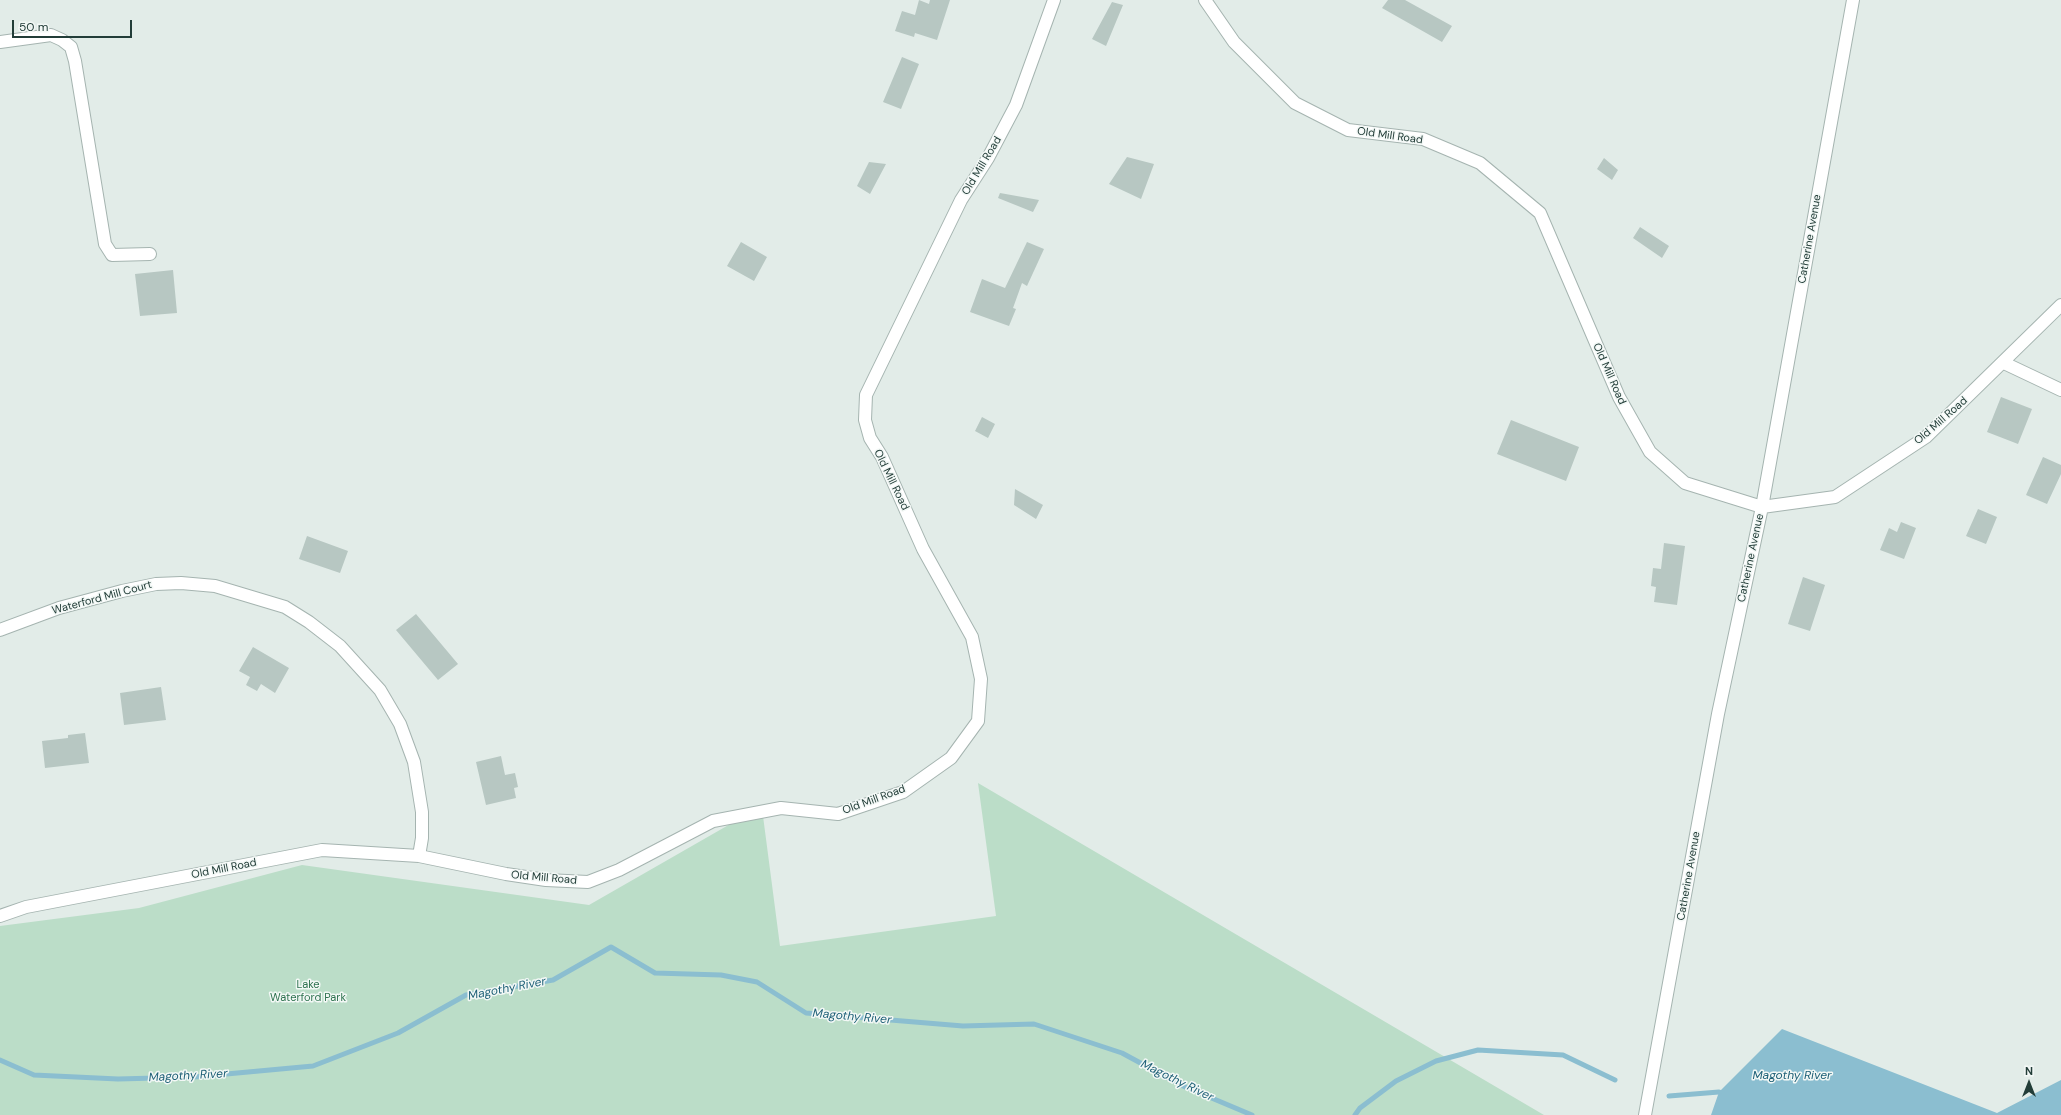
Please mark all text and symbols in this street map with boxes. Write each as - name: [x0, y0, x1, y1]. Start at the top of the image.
- scale bar: [14, 12, 134, 38]
- text: 50 m: [19, 19, 48, 35]
- street label: Old Mill Road: [1356, 125, 1424, 147]
- street label: Old Mill Road: [959, 134, 1005, 198]
- street label: Catherine Avenue: [1796, 193, 1824, 285]
- street label: Old Mill Road: [1590, 341, 1628, 407]
- street label: Old Mill Road: [1912, 394, 1970, 448]
- street label: Old Mill Road: [871, 447, 911, 513]
- street label: Catherine Avenue: [1735, 513, 1767, 603]
- street label: Waterford Mill Court: [51, 578, 153, 618]
- street label: Old Mill Road: [841, 782, 907, 818]
- street label: Catherine Avenue: [1675, 830, 1703, 922]
- street label: Old Mill Road: [190, 856, 258, 882]
- street label: Old Mill Road: [510, 869, 578, 887]
- water label: Magothy River: [467, 974, 547, 1004]
- park label: Lake Waterford Park: [270, 978, 346, 1004]
- water label: Magothy River: [812, 1006, 892, 1028]
- water label: Magothy River: [1138, 1057, 1216, 1105]
- north arrow: [2009, 1063, 2049, 1103]
- text: N: [2025, 1064, 2033, 1078]
- water label: Magothy River: [148, 1067, 228, 1085]
- water label: Magothy River: [1752, 1069, 1832, 1083]

